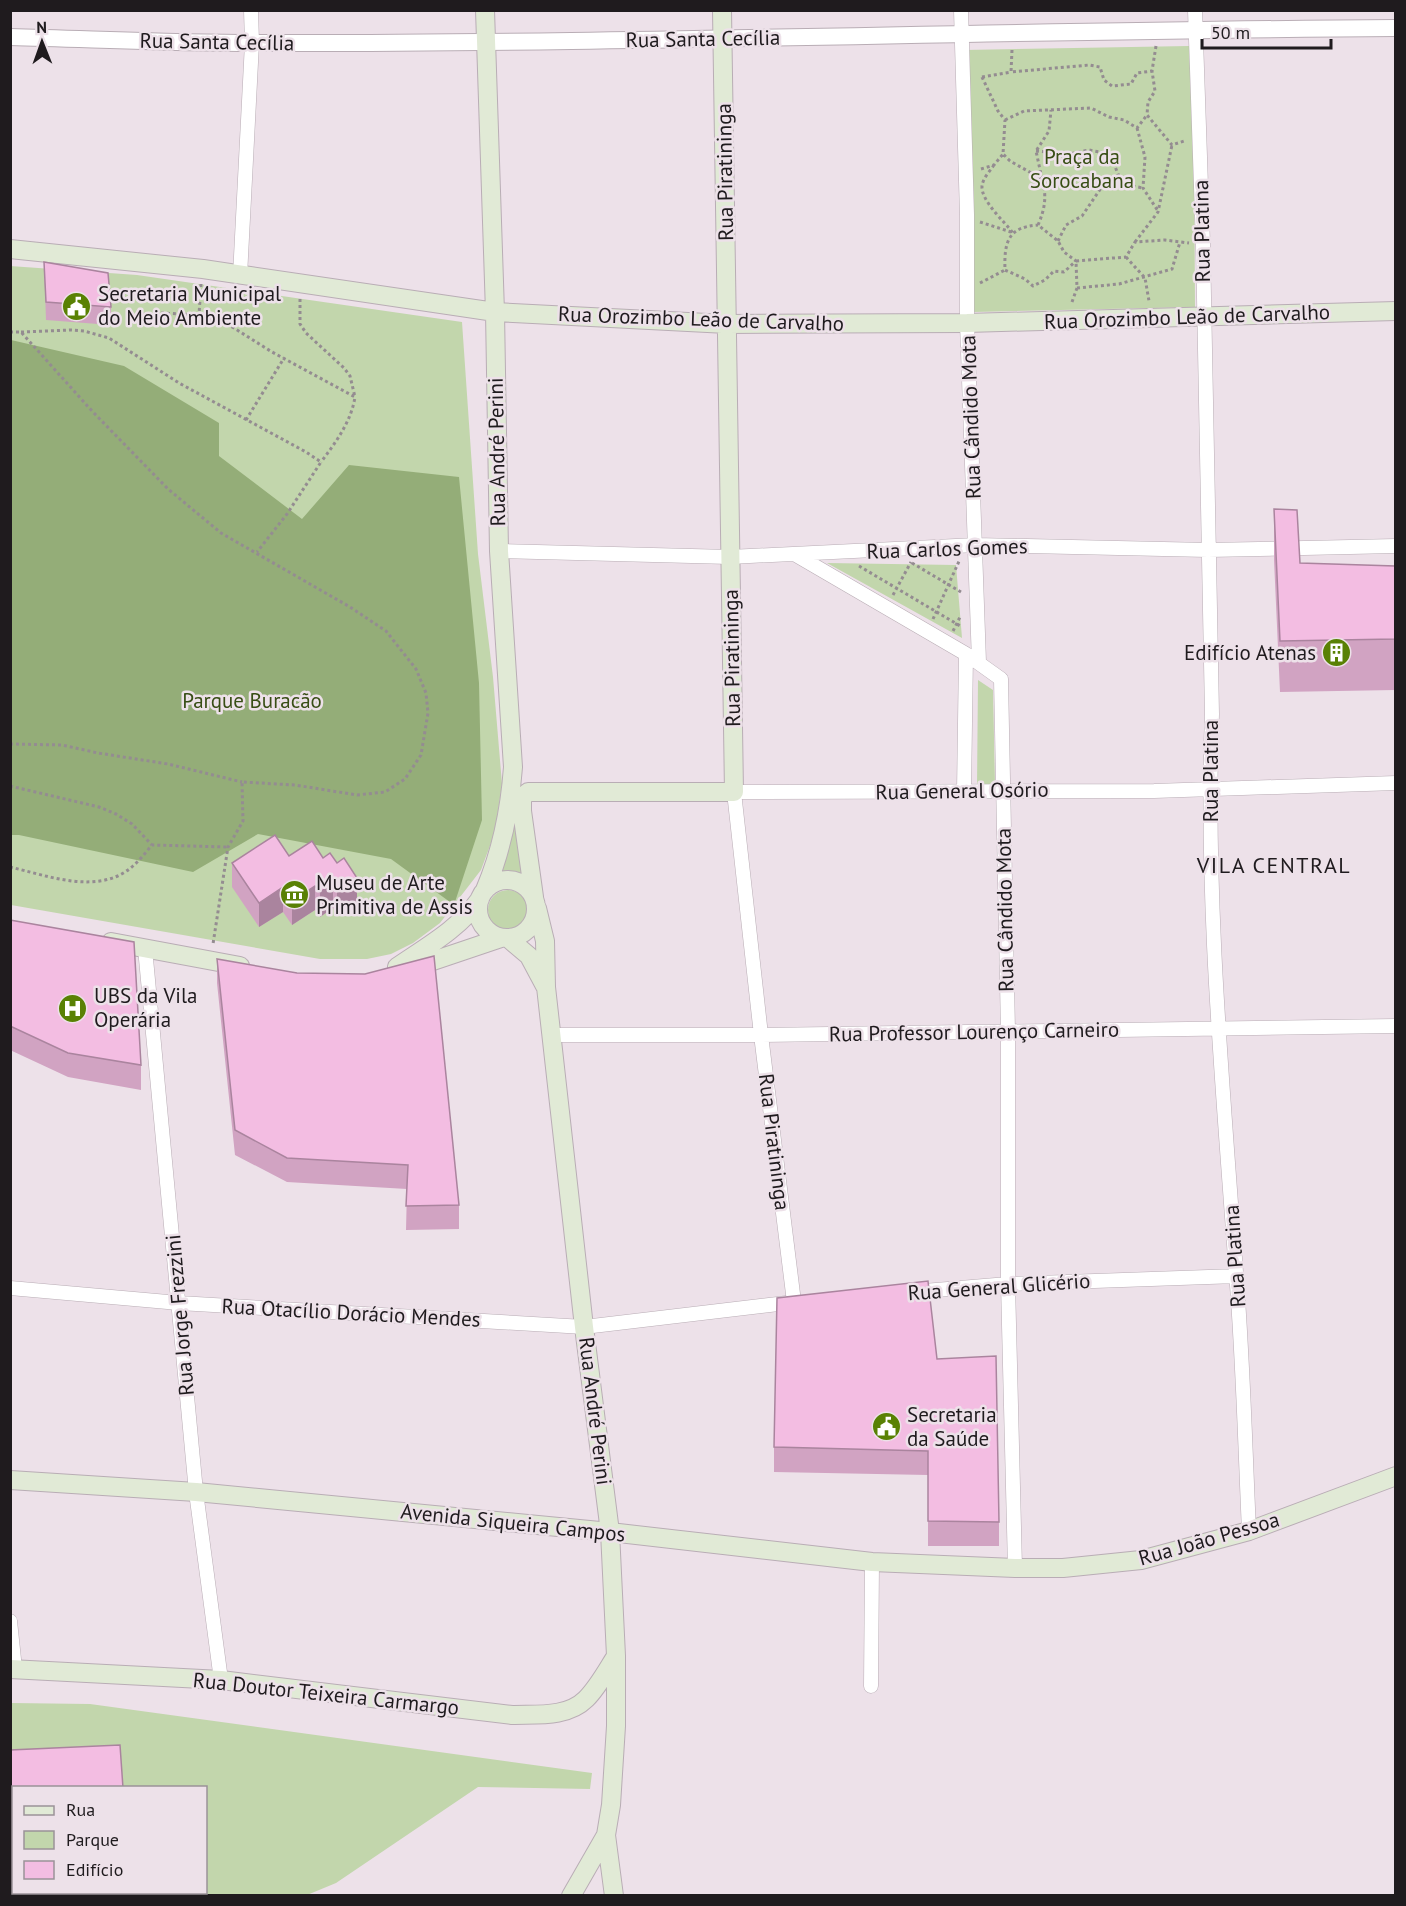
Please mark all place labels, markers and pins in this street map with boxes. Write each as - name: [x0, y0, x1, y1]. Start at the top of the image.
- place label: Secretaria Municipal do Meio Ambiente: [98, 280, 281, 331]
- public building icon: Secretaria Municipal do Meio Ambiente: [61, 290, 93, 322]
- building icon: Edifício Atenas: [1321, 637, 1353, 669]
- place label: Edifício Atenas: [1184, 639, 1316, 666]
- place label: Museu de Arte Primitiva de Assis: [316, 869, 473, 920]
- museum icon: Museu de Arte Primitiva de Assis: [279, 879, 311, 911]
- place label: UBS da Vila Operária: [94, 982, 198, 1033]
- hospital icon: UBS da Vila Operária: [57, 992, 89, 1024]
- place label: Secretaria da Saúde: [907, 1401, 997, 1452]
- public building icon: Secretaria da Saúde: [870, 1411, 902, 1443]

